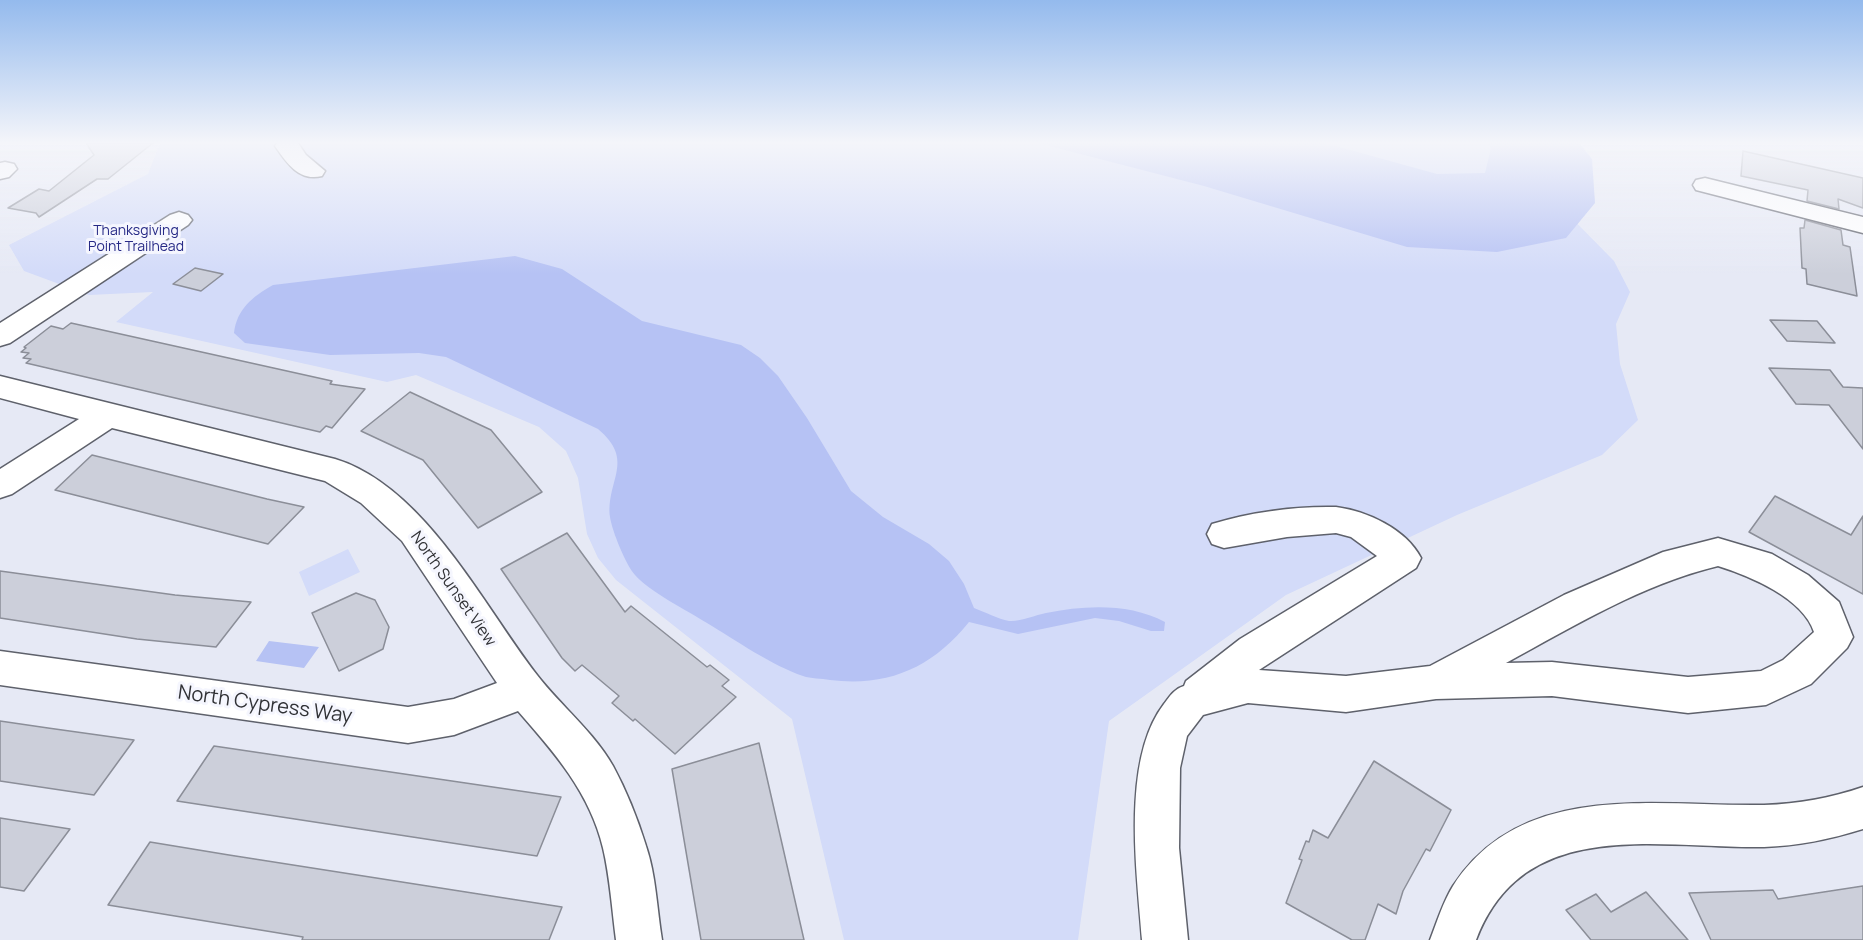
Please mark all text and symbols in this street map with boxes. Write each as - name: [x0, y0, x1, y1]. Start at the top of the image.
- park label: Thanksgiving Point Trailhead: [88, 223, 184, 256]
- street label: North Sunset View: [406, 528, 500, 650]
- street label: North Cypress Way: [176, 681, 354, 729]

